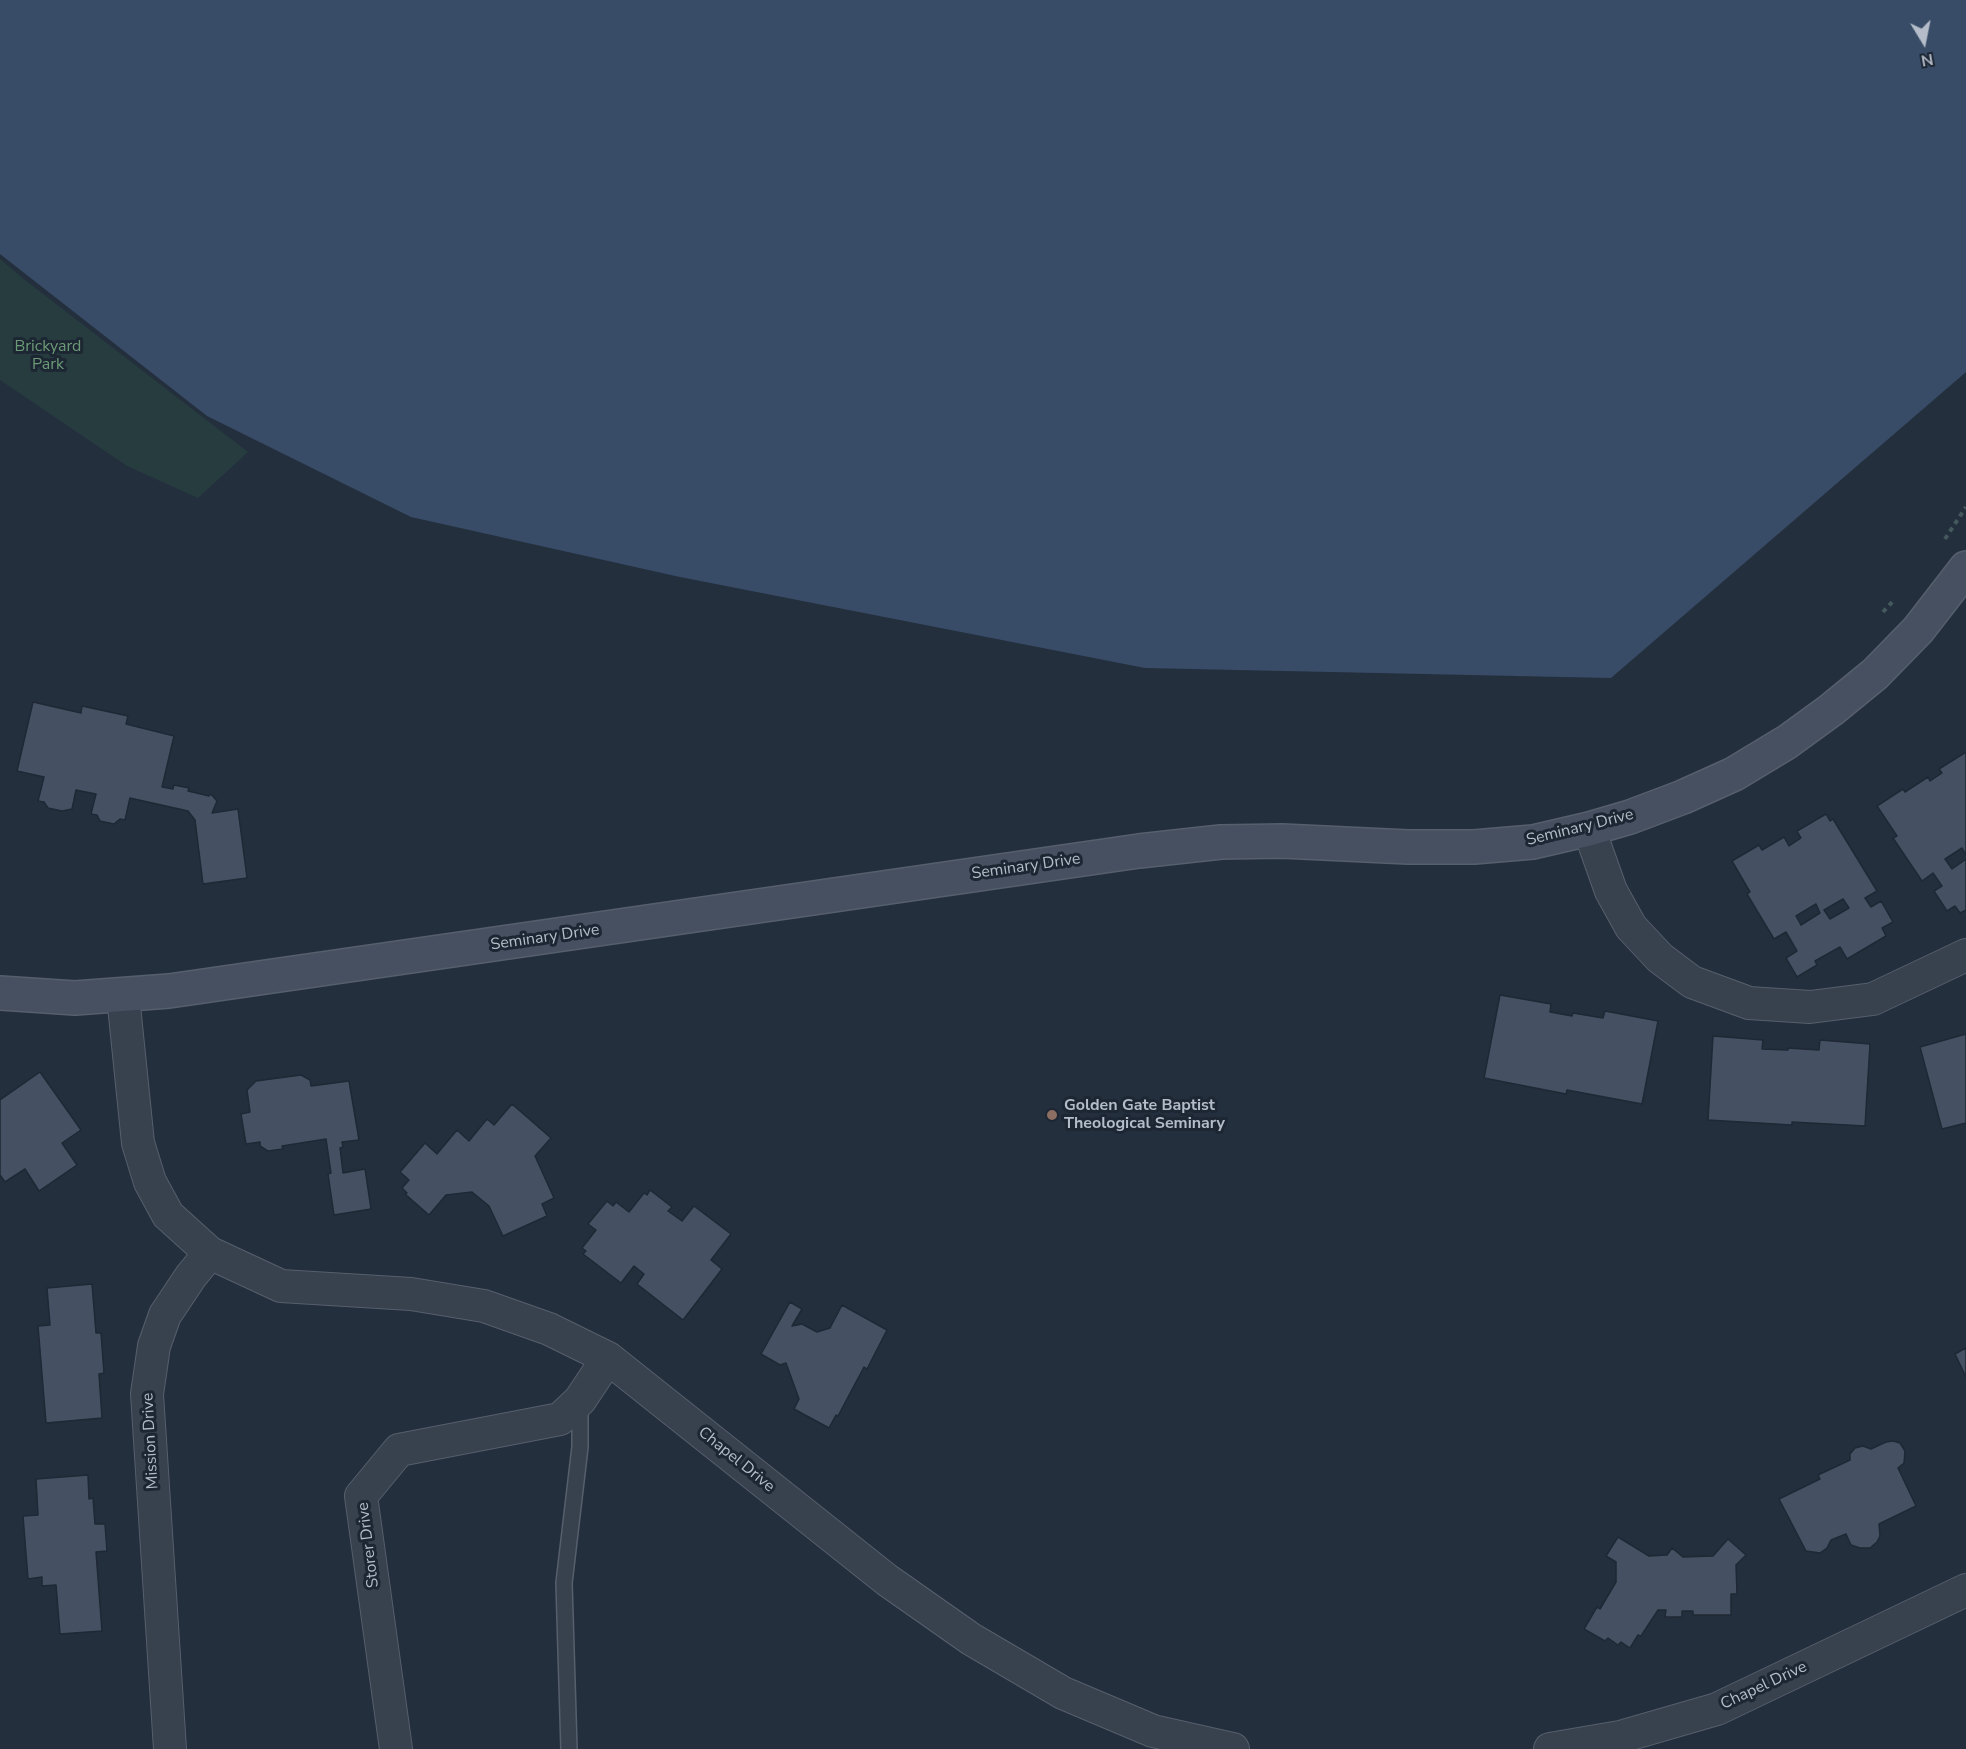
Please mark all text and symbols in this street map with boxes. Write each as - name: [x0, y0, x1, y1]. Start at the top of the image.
- north arrow: [1894, 12, 1954, 72]
- text: N: [1919, 48, 1935, 72]
- park label: Brickyard Park: [15, 337, 81, 375]
- street label: Seminary Drive: [1524, 805, 1636, 851]
- street label: Seminary Drive: [970, 850, 1082, 884]
- street label: Seminary Drive: [489, 921, 601, 955]
- place label: Golden Gate Baptist Theological Seminary: [1064, 1096, 1225, 1134]
- marker: Golden Gate Baptist Theological Seminary: [1045, 1108, 1059, 1122]
- street label: Mission Drive: [139, 1392, 163, 1490]
- street label: Chapel Drive: [694, 1423, 778, 1497]
- street label: Storer Drive: [354, 1501, 384, 1589]
- street label: Chapel Drive: [1718, 1658, 1810, 1714]

